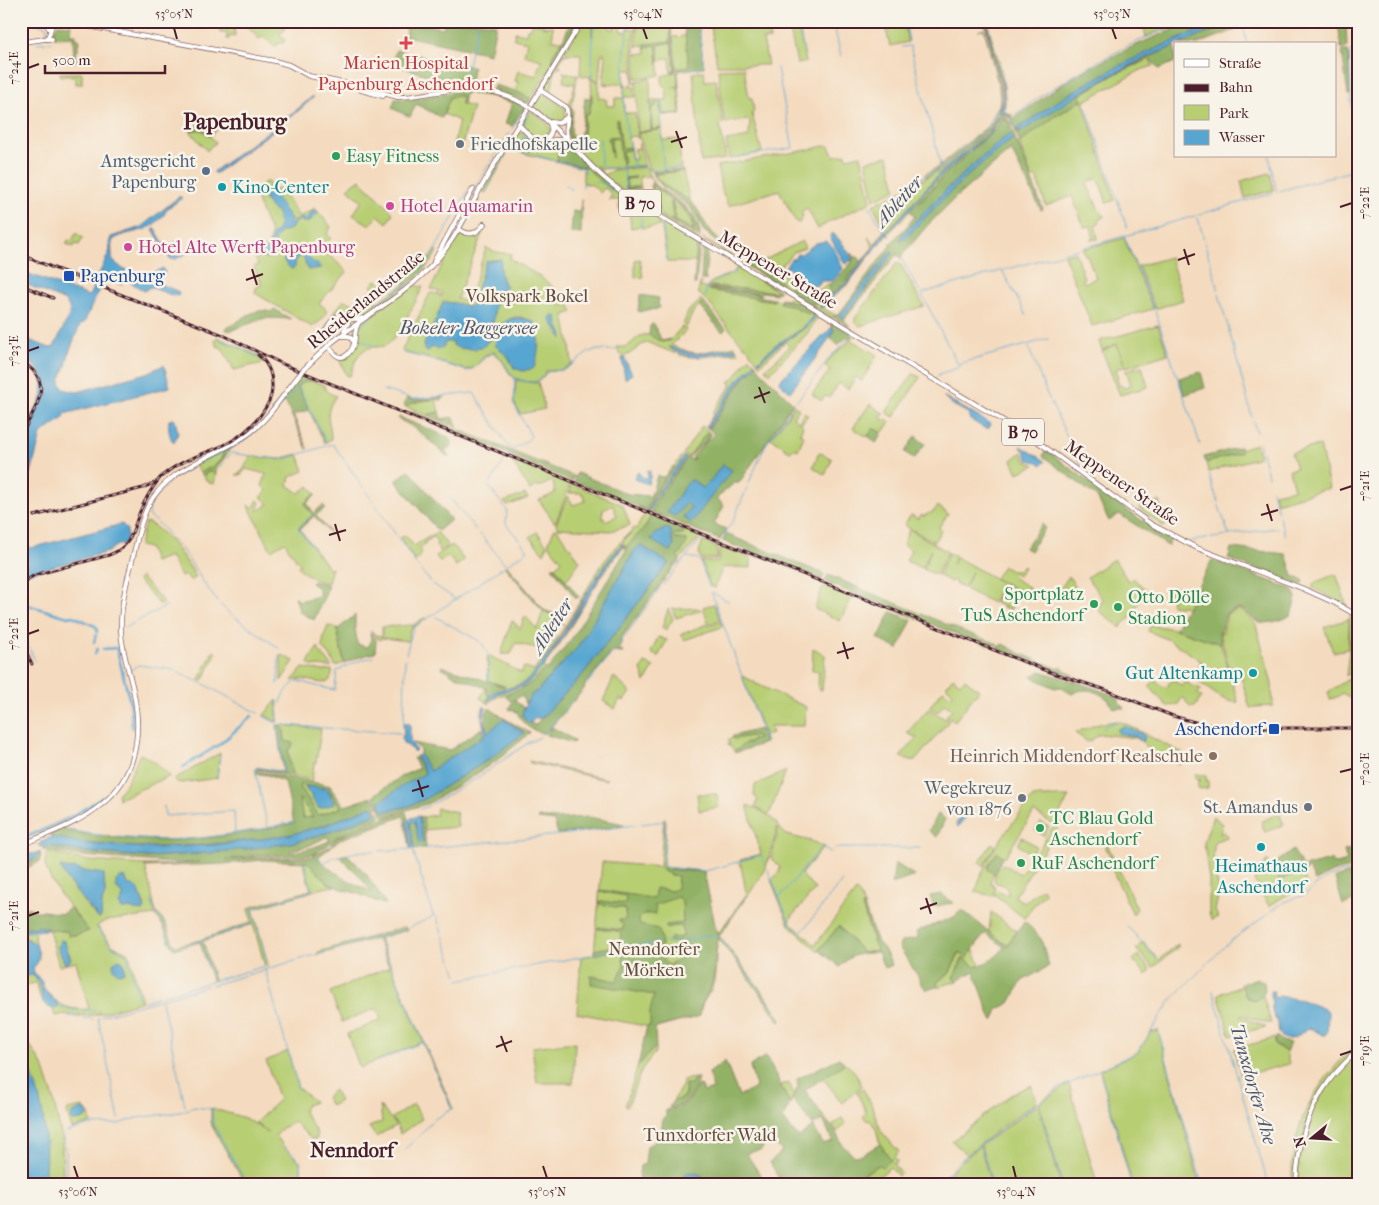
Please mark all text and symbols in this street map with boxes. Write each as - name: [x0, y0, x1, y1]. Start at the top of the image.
- text: 53°05'N: [155, 7, 193, 21]
- text: 53°04'N: [623, 7, 663, 21]
- text: 53°03'N: [1093, 7, 1131, 21]
- marker: Marien Hospital Papenburg Aschendorf: [399, 36, 413, 50]
- scale bar: [45, 42, 165, 74]
- legend: [1174, 42, 1336, 158]
- text: 7°24'E: [7, 51, 21, 85]
- text: 500 m: [52, 51, 91, 69]
- place label: Marien Hospital Papenburg Aschendorf: [318, 53, 498, 95]
- text: Straße: [1219, 54, 1262, 72]
- text: Bahn: [1219, 78, 1253, 96]
- text: Park: [1219, 104, 1249, 122]
- district label: Papenburg: [183, 109, 288, 135]
- text: Wasser: [1218, 128, 1265, 146]
- place label: Friedhofskapelle: [470, 134, 598, 155]
- marker: Friedhofskapelle: [454, 138, 466, 150]
- place label: Easy Fitness: [346, 146, 439, 167]
- marker: Easy Fitness: [330, 150, 342, 162]
- place label: Amtsgericht Papenburg: [100, 151, 197, 193]
- marker: Amtsgericht Papenburg: [200, 165, 212, 177]
- water label: Ableiter: [869, 170, 929, 233]
- place label: Kino-Center: [232, 177, 329, 198]
- marker: Kino-Center: [216, 181, 228, 193]
- text: 7°22'E: [1358, 187, 1372, 219]
- road number: B 70: [619, 190, 661, 217]
- place label: Hotel Aquamarin: [400, 196, 534, 217]
- marker: Hotel Aquamarin: [384, 200, 396, 212]
- street label: Meppener Straße: [715, 226, 841, 314]
- place label: Hotel Alte Werft Papenburg: [138, 237, 355, 258]
- marker: Hotel Alte Werft Papenburg: [122, 241, 134, 253]
- street label: Rheiderlandstraße: [303, 246, 429, 354]
- place label: Papenburg: [80, 266, 165, 287]
- marker: Papenburg: [62, 269, 76, 283]
- park label: Volkspark Bokel: [465, 286, 588, 307]
- water label: Bokeler Baggersee: [398, 317, 538, 339]
- text: 7°23'E: [7, 335, 21, 367]
- road number: B 70: [1002, 418, 1044, 446]
- street label: Meppener Straße: [1061, 436, 1183, 530]
- text: 7°21'E: [1358, 471, 1372, 501]
- place label: Sportplatz TuS Aschendorf: [961, 584, 1088, 626]
- place label: Otto Dölle Stadion: [1128, 587, 1210, 629]
- water label: Ableiter: [525, 593, 579, 659]
- marker: Sportplatz TuS Aschendorf: [1088, 598, 1100, 610]
- marker: Otto Dölle Stadion: [1112, 601, 1124, 613]
- text: 7°22'E: [7, 618, 21, 650]
- place label: Gut Altenkamp: [1125, 663, 1243, 684]
- marker: Gut Altenkamp: [1247, 667, 1259, 679]
- place label: Aschendorf: [1174, 719, 1267, 740]
- marker: Aschendorf: [1267, 722, 1281, 736]
- place label: Heinrich Middendorf Realschule: [949, 746, 1203, 767]
- marker: Heinrich Middendorf Realschule: [1207, 750, 1219, 762]
- text: 7°20'E: [1358, 753, 1372, 785]
- place label: Wegekreuz von 1876: [923, 778, 1012, 820]
- marker: Wegekreuz von 1876: [1016, 792, 1028, 804]
- place label: St. Amandus: [1203, 797, 1298, 818]
- marker: St. Amandus: [1302, 801, 1314, 813]
- place label: TC Blau Gold Aschendorf: [1049, 808, 1154, 850]
- marker: TC Blau Gold Aschendorf: [1034, 822, 1046, 834]
- marker: Heimathaus Aschendorf: [1255, 841, 1267, 853]
- place label: RuF Aschendorf: [1031, 853, 1159, 874]
- place label: Heimathaus Aschendorf: [1214, 856, 1309, 898]
- marker: RuF Aschendorf: [1015, 857, 1027, 869]
- text: 7°21'E: [7, 901, 21, 931]
- park label: Nenndorfer Mörken: [608, 939, 700, 981]
- water label: Tunxdorfer Ahe: [1225, 1021, 1281, 1148]
- text: 7°19'E: [1358, 1036, 1372, 1066]
- north arrow: [1286, 1112, 1336, 1162]
- park label: Tunxdorfer Wald: [643, 1125, 777, 1146]
- text: N: [1290, 1134, 1310, 1150]
- district label: Nenndorf: [310, 1139, 398, 1162]
- text: 53°06'N: [58, 1185, 98, 1199]
- text: 53°05'N: [528, 1185, 566, 1199]
- text: 53°04'N: [996, 1185, 1036, 1199]

